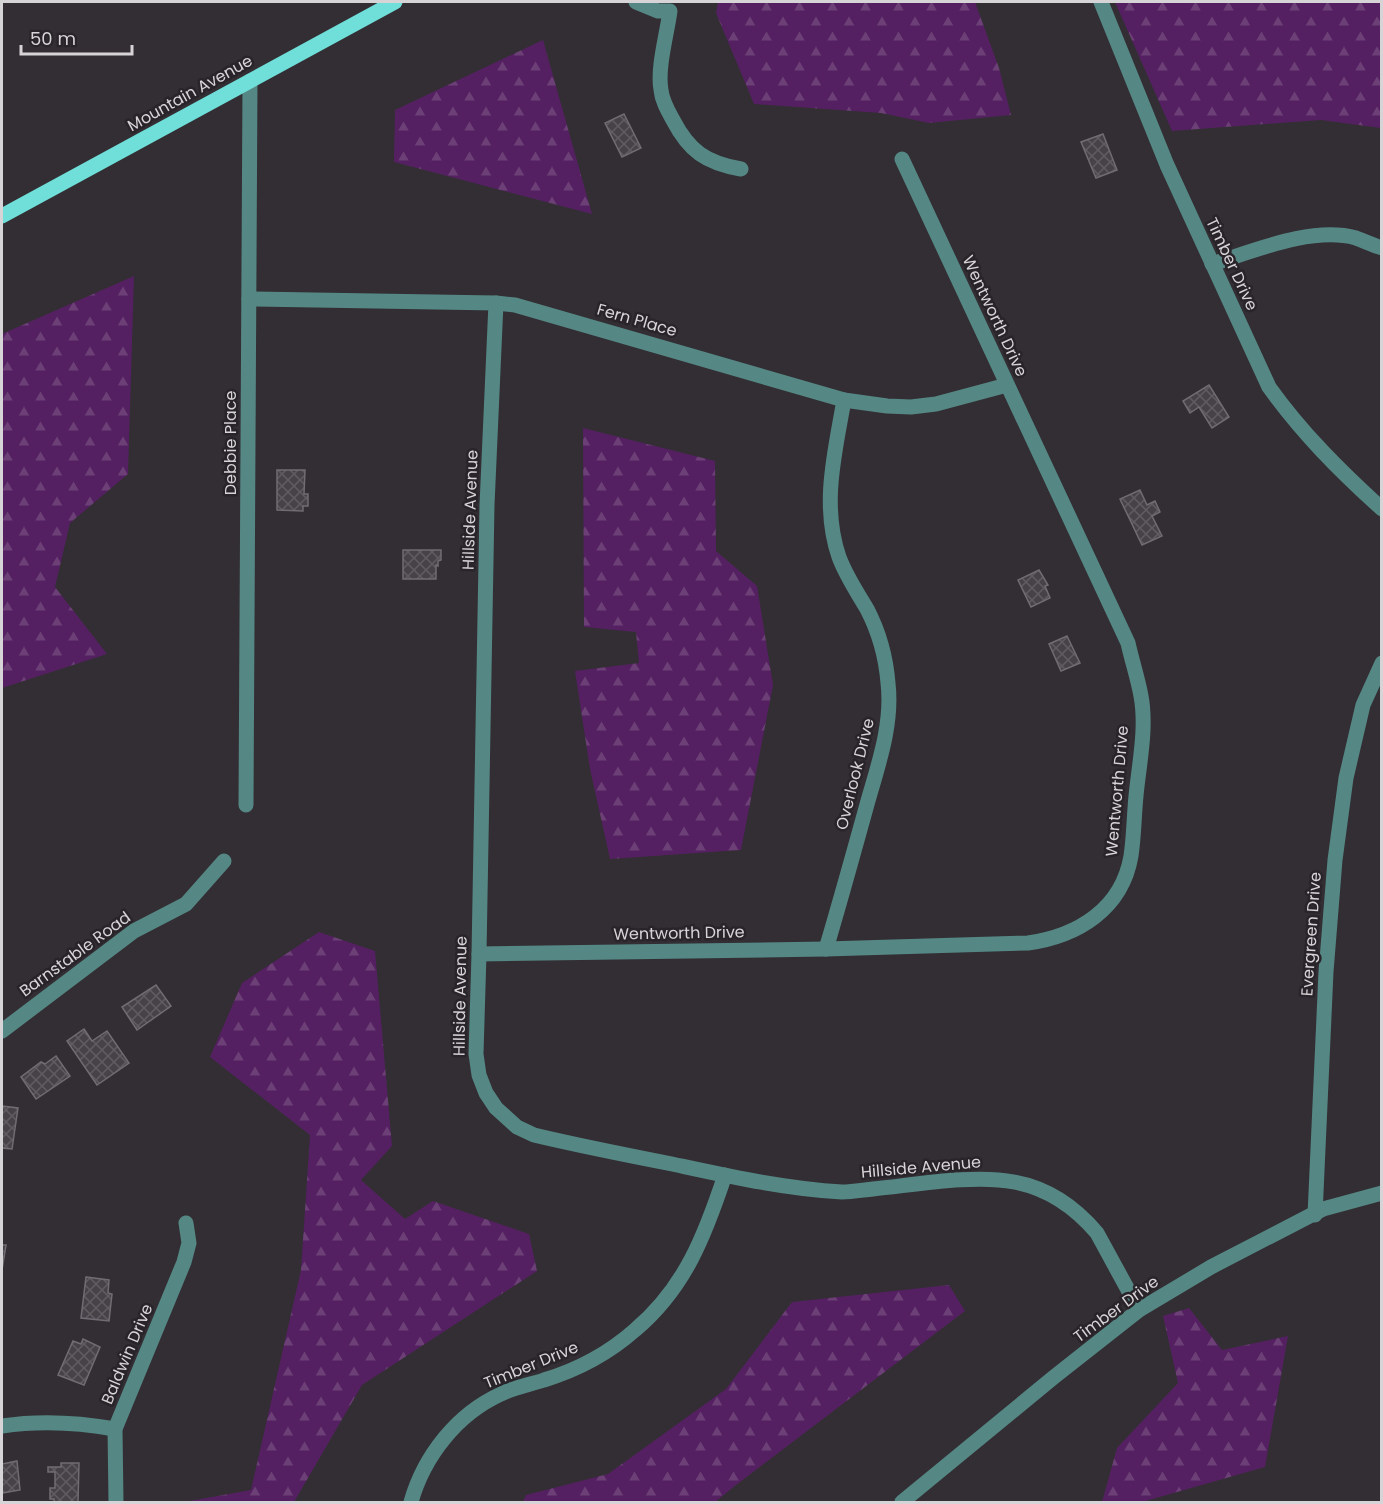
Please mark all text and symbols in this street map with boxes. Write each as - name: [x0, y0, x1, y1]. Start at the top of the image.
- scale bar: [21, 18, 132, 56]
- text: 50 m: [30, 26, 76, 51]
- street label: Mountain Avenue: [123, 49, 257, 137]
- street label: Timber Drive: [1200, 214, 1264, 314]
- street label: Wentworth Drive: [957, 252, 1033, 380]
- street label: Fern Place: [594, 298, 680, 342]
- street label: Debbie Place: [219, 391, 242, 495]
- street label: Hillside Avenue: [456, 449, 484, 570]
- street label: Overlook Drive: [830, 716, 880, 832]
- street label: Wentworth Drive: [1100, 724, 1134, 857]
- street label: Evergreen Drive: [1295, 871, 1327, 997]
- street label: Barnstable Road: [15, 906, 135, 1002]
- street label: Wentworth Drive: [613, 920, 745, 946]
- street label: Hillside Avenue: [447, 936, 473, 1056]
- street label: Hillside Avenue: [860, 1150, 982, 1184]
- street label: Timber Drive: [1069, 1270, 1163, 1348]
- street label: Baldwin Drive: [95, 1300, 159, 1408]
- street label: Timber Drive: [480, 1336, 582, 1394]

